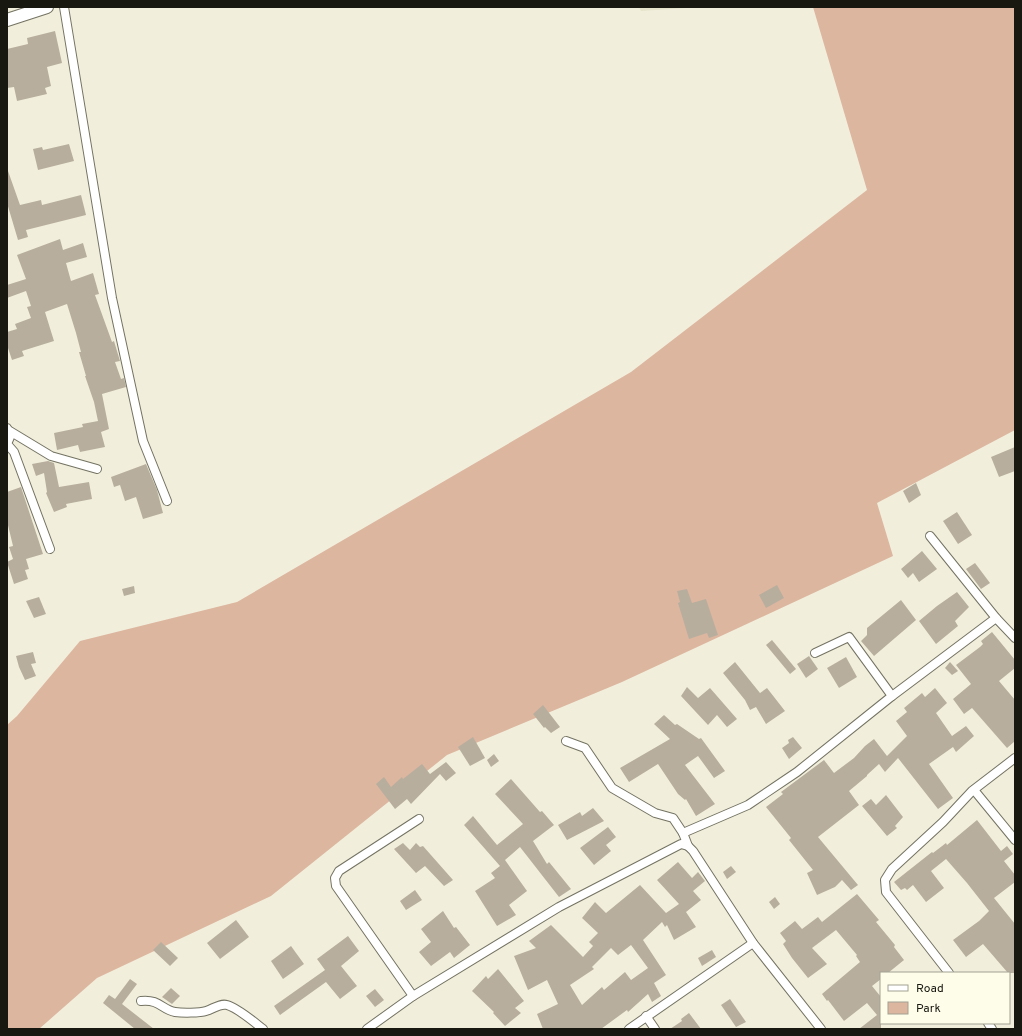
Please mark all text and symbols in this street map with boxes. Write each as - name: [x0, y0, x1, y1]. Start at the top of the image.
- legend: [880, 972, 1010, 1024]
- text: Road: [916, 981, 944, 997]
- text: Park: [916, 1001, 941, 1017]

